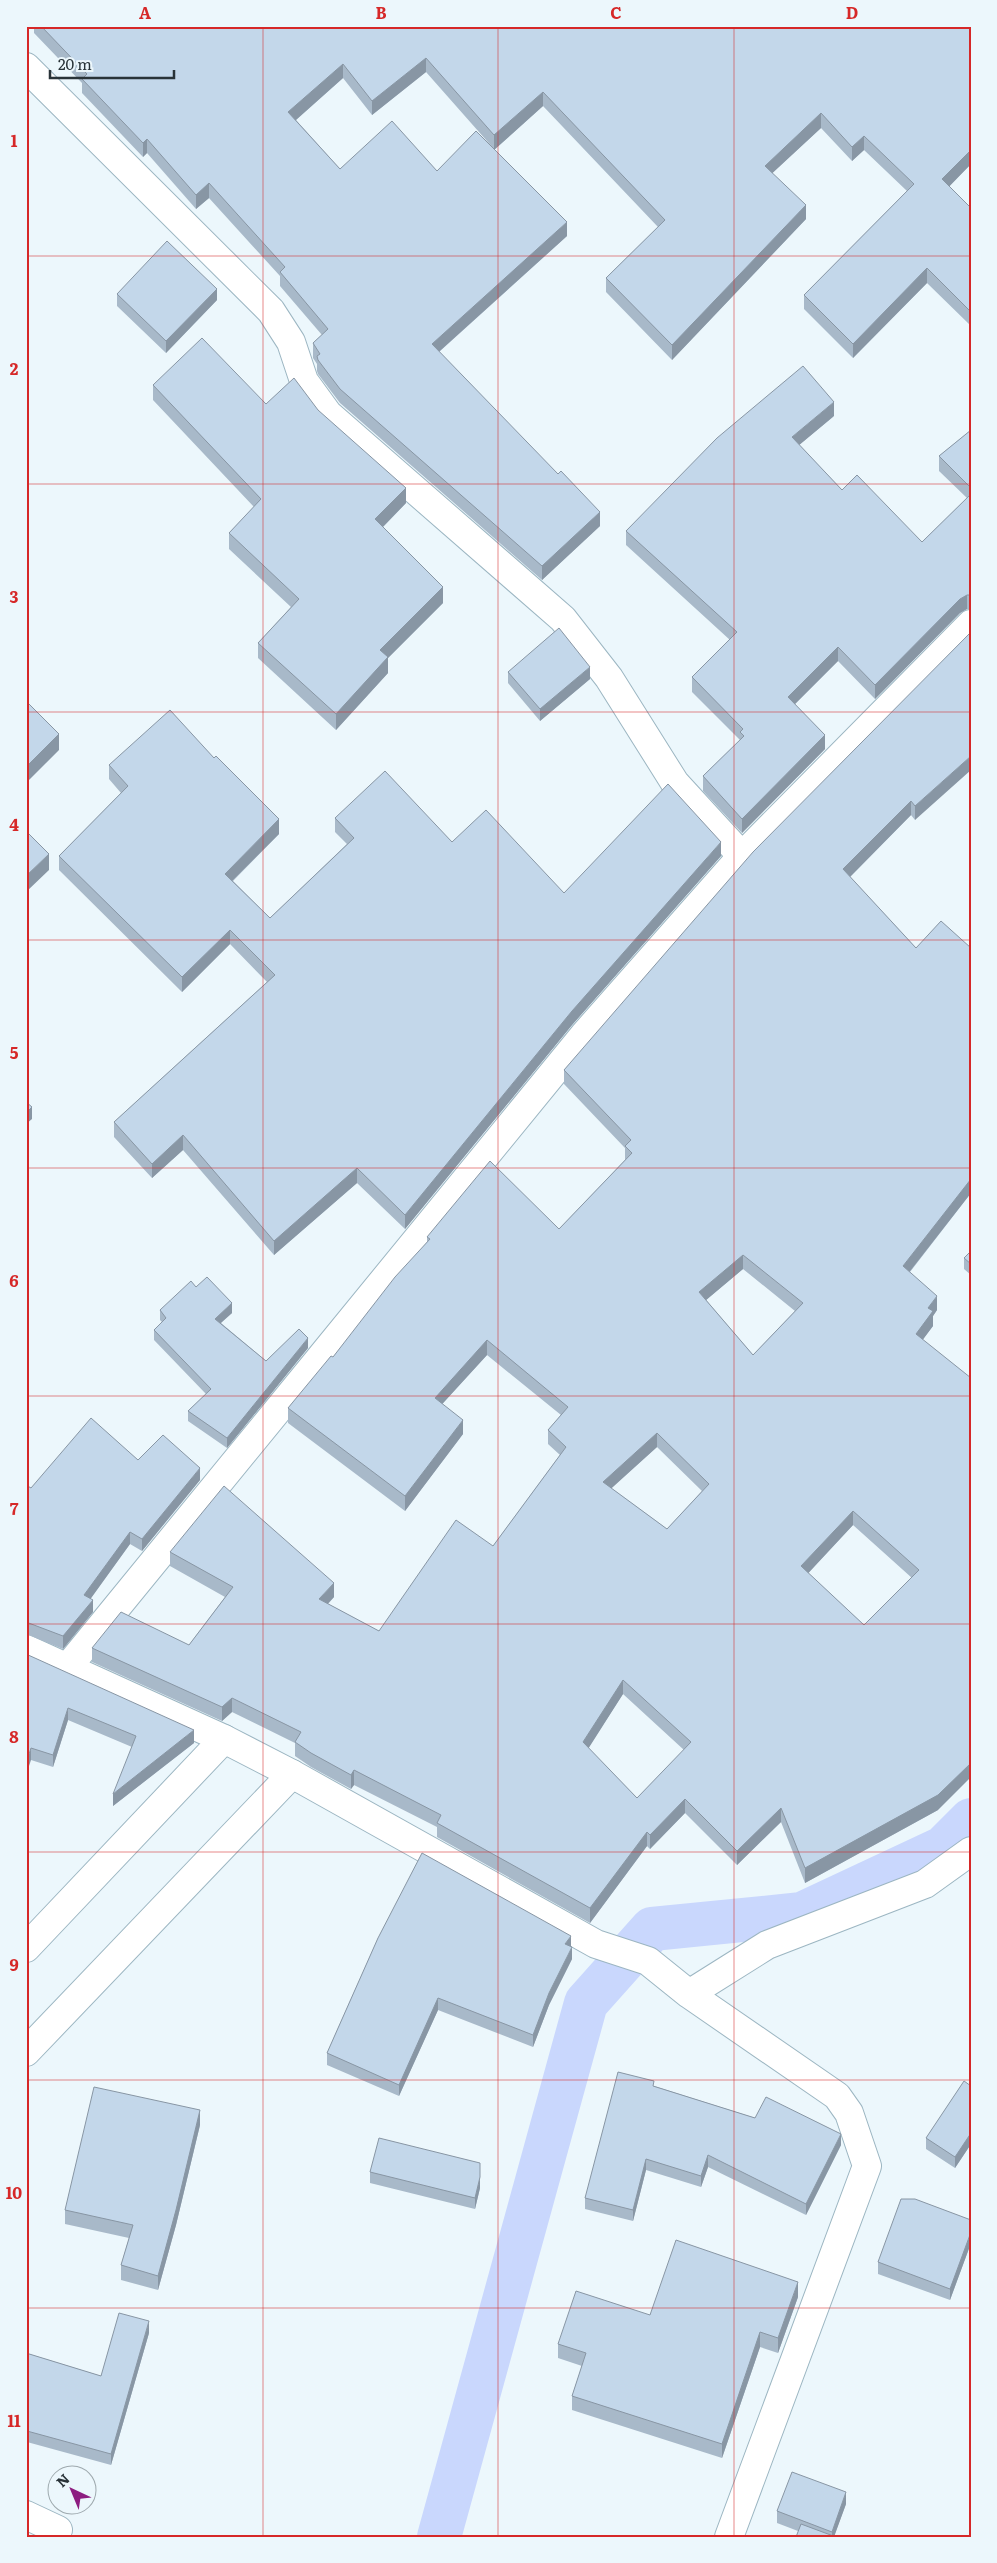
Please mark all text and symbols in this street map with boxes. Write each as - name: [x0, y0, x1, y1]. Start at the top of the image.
- text: A: [139, 0, 151, 24]
- text: B: [375, 0, 387, 24]
- text: C: [610, 0, 622, 24]
- text: D: [846, 0, 858, 24]
- scale bar: [50, 48, 174, 80]
- text: 20 m: [58, 52, 92, 75]
- text: 1: [11, 128, 18, 152]
- text: 2: [10, 356, 19, 380]
- text: 3: [10, 584, 19, 608]
- text: 4: [9, 812, 19, 836]
- text: 5: [10, 1040, 19, 1064]
- text: 6: [9, 1268, 19, 1292]
- text: 7: [10, 1496, 19, 1520]
- text: 8: [9, 1724, 19, 1748]
- text: 9: [9, 1952, 19, 1976]
- text: 10: [6, 2180, 22, 2204]
- text: 11: [7, 2408, 21, 2432]
- north arrow: [48, 2466, 98, 2516]
- text: N: [51, 2468, 74, 2491]

